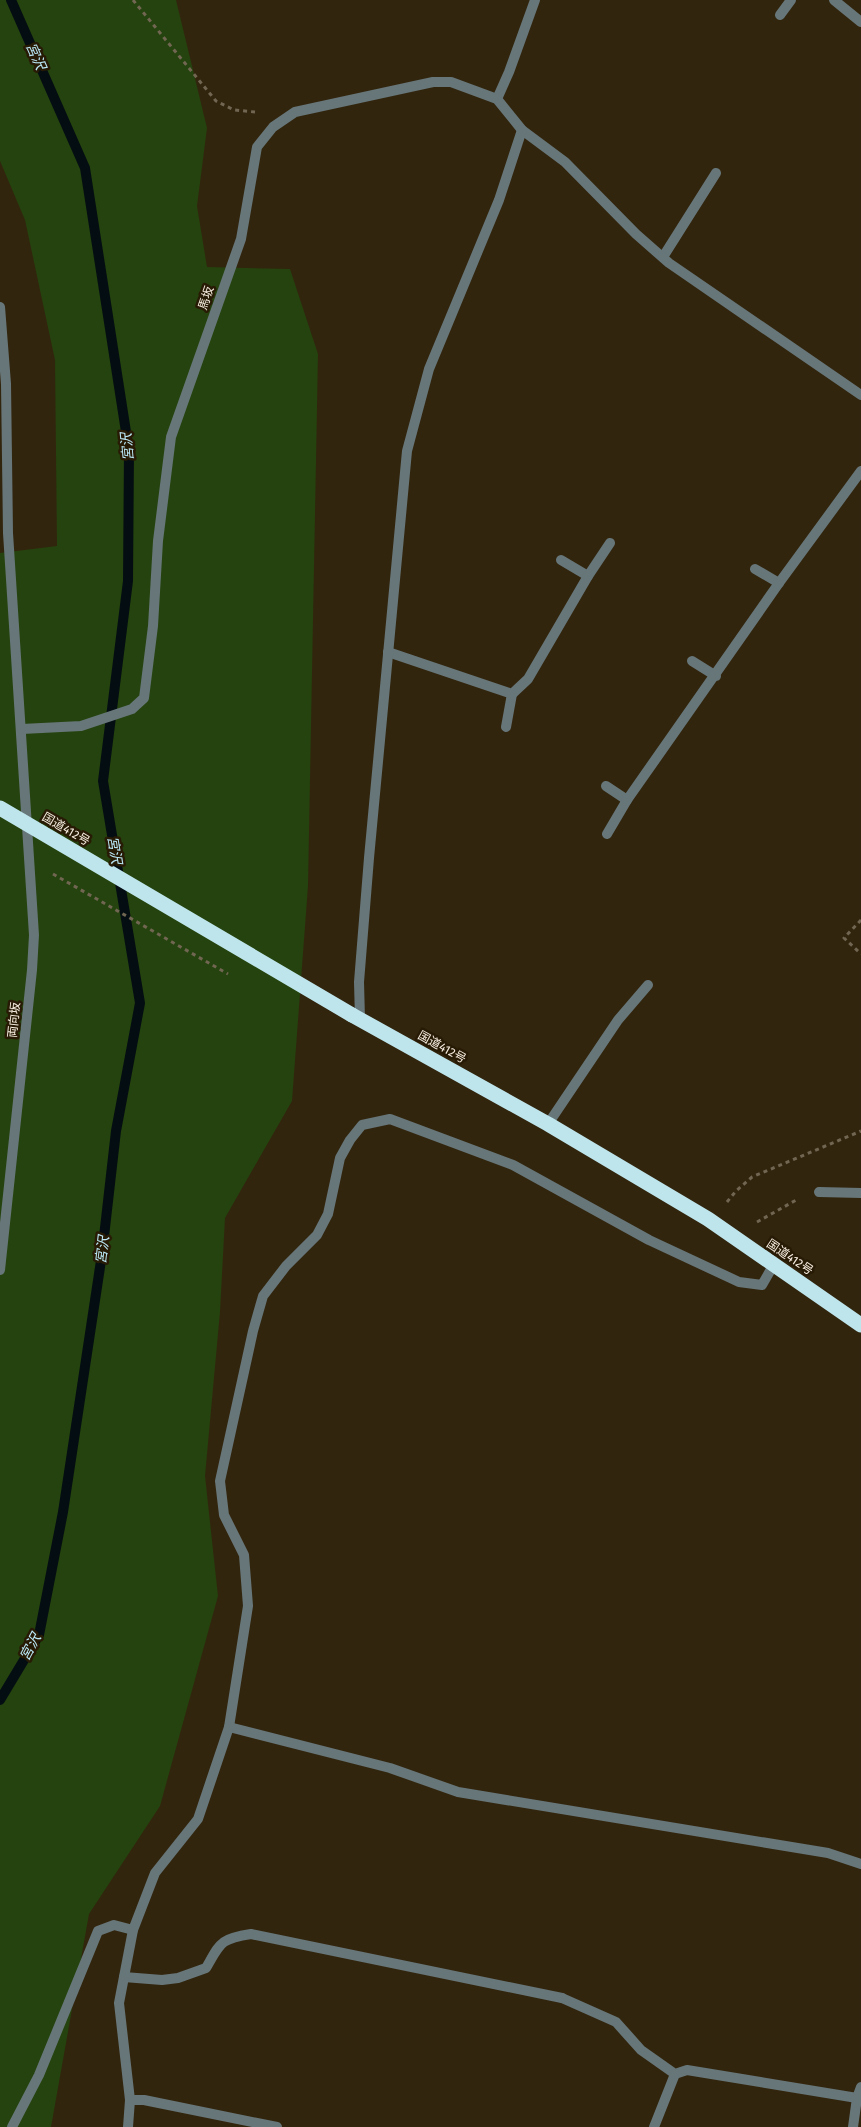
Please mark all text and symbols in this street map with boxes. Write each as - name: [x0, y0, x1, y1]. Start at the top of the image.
- water label: 宮沢: [22, 40, 50, 74]
- street label: 馬坂: [195, 284, 217, 312]
- water label: 宮沢: [118, 430, 137, 462]
- street label: 国道412号: [40, 810, 92, 848]
- water label: 宮沢: [104, 835, 125, 867]
- street label: 両向坂: [5, 1001, 23, 1039]
- street label: 国道412号: [416, 1028, 468, 1066]
- water label: 宮沢: [92, 1233, 113, 1265]
- street label: 国道412号: [764, 1236, 816, 1278]
- water label: 宮沢: [16, 1629, 45, 1664]

